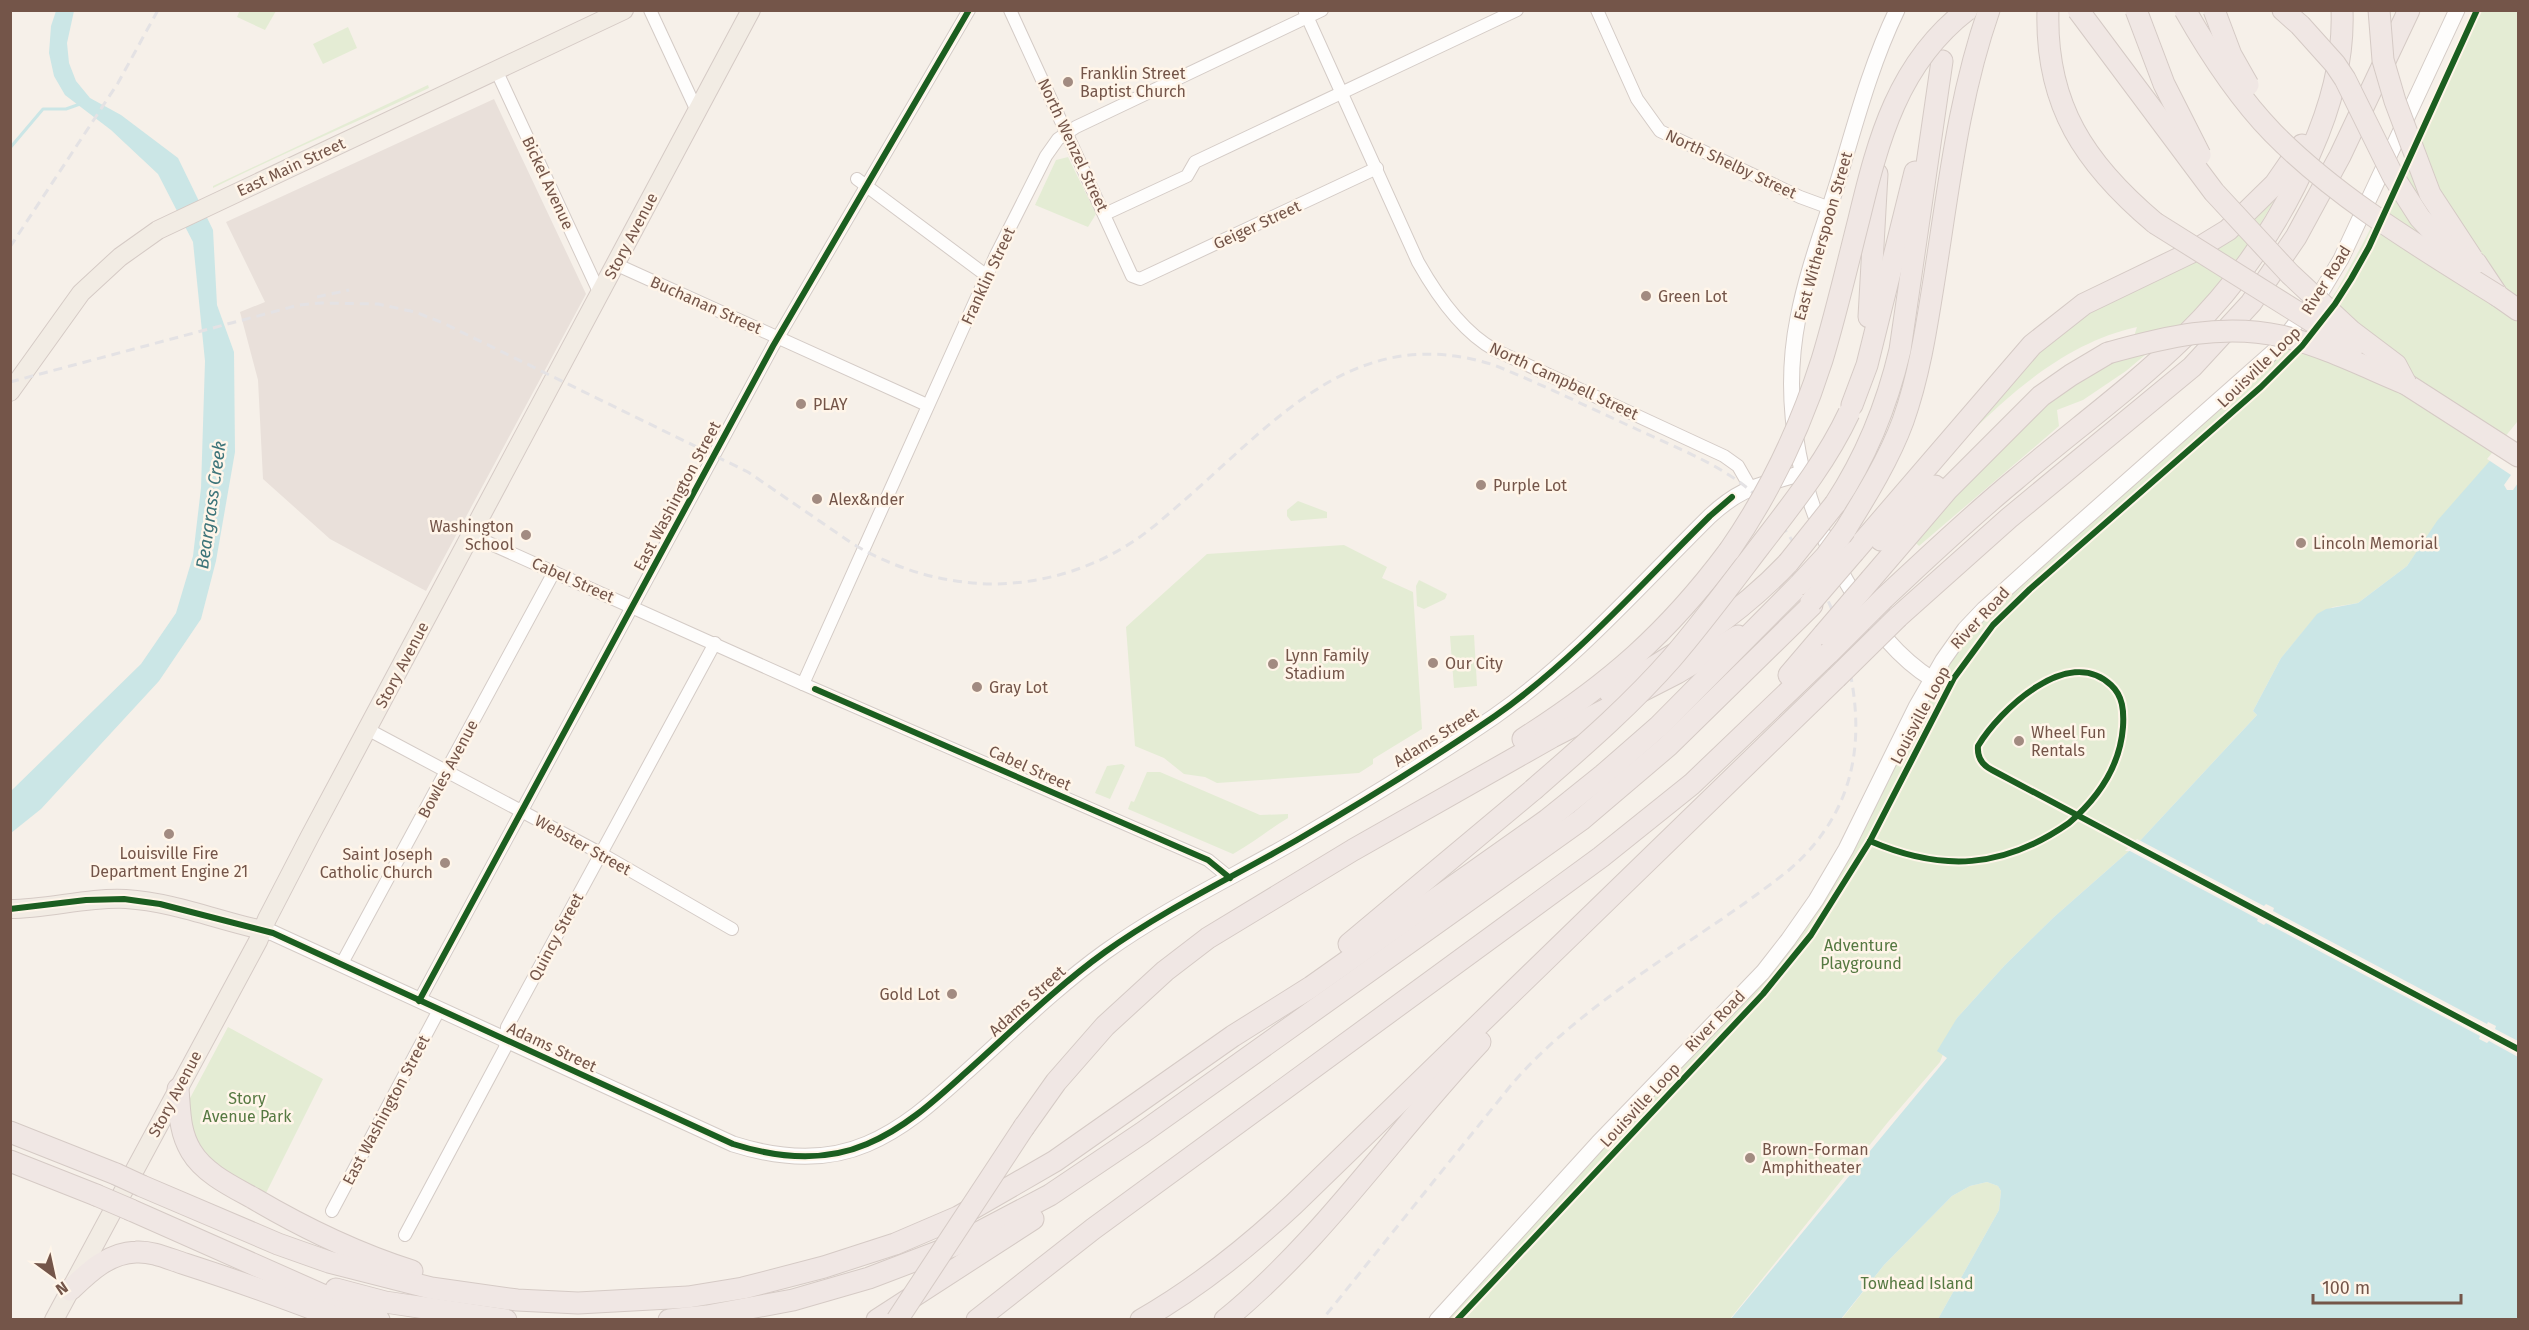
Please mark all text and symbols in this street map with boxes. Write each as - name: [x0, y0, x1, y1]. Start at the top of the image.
- place label: Franklin Street Baptist Church: [1080, 64, 1186, 101]
- street label: North Wenzel Street: [1034, 75, 1112, 215]
- marker: Franklin Street Baptist Church: [1061, 75, 1075, 89]
- street label: North Shelby Street: [1662, 125, 1800, 203]
- street label: Bickel Avenue: [518, 133, 578, 233]
- street label: East Main Street: [234, 134, 348, 200]
- street label: East Witherspoon Street: [1790, 149, 1856, 323]
- street label: Story Avenue: [600, 190, 662, 282]
- street label: Geiger Street: [1210, 196, 1304, 253]
- street label: Franklin Street: [957, 224, 1019, 328]
- street label: River Road: [2297, 242, 2355, 318]
- street label: Buchanan Street: [647, 272, 765, 338]
- place label: Green Lot: [1658, 287, 1728, 306]
- marker: Green Lot: [1639, 289, 1653, 303]
- street label: Louisville Loop: [2213, 323, 2305, 411]
- street label: North Campbell Street: [1487, 338, 1642, 424]
- place label: PLAY: [813, 395, 848, 414]
- marker: PLAY: [794, 397, 808, 411]
- street label: East Washington Street: [629, 418, 725, 574]
- water label: Beargrass Creek: [191, 439, 231, 570]
- place label: Purple Lot: [1493, 476, 1567, 495]
- marker: Purple Lot: [1474, 478, 1488, 492]
- place label: Alex&nder: [829, 490, 905, 509]
- marker: Alex&nder: [810, 492, 824, 506]
- place label: Washington School: [429, 517, 514, 554]
- marker: Washington School: [519, 528, 533, 542]
- place label: Lincoln Memorial: [2313, 534, 2438, 553]
- marker: Lincoln Memorial: [2294, 536, 2308, 550]
- street label: Cabel Street: [529, 553, 617, 607]
- street label: River Road: [1946, 583, 2014, 653]
- street label: Story Avenue: [371, 619, 433, 711]
- place label: Lynn Family Stadium: [1285, 646, 1369, 683]
- place label: Our City: [1445, 654, 1503, 673]
- marker: Our City: [1426, 656, 1440, 670]
- marker: Lynn Family Stadium: [1266, 657, 1280, 671]
- street label: Louisville Loop: [1886, 663, 1954, 767]
- place label: Gray Lot: [989, 678, 1048, 697]
- marker: Gray Lot: [970, 680, 984, 694]
- street label: Adams Street: [1390, 703, 1482, 771]
- street label: Bowles Avenue: [414, 717, 482, 821]
- place label: Wheel Fun Rentals: [2031, 723, 2106, 760]
- marker: Wheel Fun Rentals: [2012, 734, 2026, 748]
- street label: Cabel Street: [986, 741, 1074, 795]
- street label: Webster Street: [532, 811, 635, 879]
- marker: Louisville Fire Department Engine 21: [162, 827, 176, 841]
- place label: Louisville Fire Department Engine 21: [90, 844, 248, 881]
- place label: Saint Joseph Catholic Church: [320, 845, 433, 882]
- marker: Saint Joseph Catholic Church: [438, 856, 452, 870]
- street label: Quincy Street: [525, 889, 587, 984]
- park label: Adventure Playground: [1820, 936, 1902, 973]
- street label: Adams Street: [985, 962, 1069, 1040]
- place label: Gold Lot: [879, 985, 940, 1004]
- street label: River Road: [1681, 986, 1749, 1056]
- marker: Gold Lot: [945, 987, 959, 1001]
- street label: Adams Street: [504, 1018, 600, 1076]
- street label: East Washington Street: [338, 1032, 434, 1188]
- street label: Story Avenue: [144, 1048, 206, 1140]
- street label: Louisville Loop: [1596, 1059, 1684, 1151]
- park label: Story Avenue Park: [203, 1089, 292, 1126]
- place label: Brown-Forman Amphitheater: [1762, 1140, 1869, 1177]
- marker: Brown-Forman Amphitheater: [1743, 1151, 1757, 1165]
- north arrow: [24, 1246, 84, 1306]
- scale bar: [2313, 1267, 2462, 1305]
- park label: Towhead Island: [1860, 1274, 1974, 1293]
- text: N: [52, 1277, 72, 1299]
- text: 100 m: [2322, 1277, 2370, 1299]

